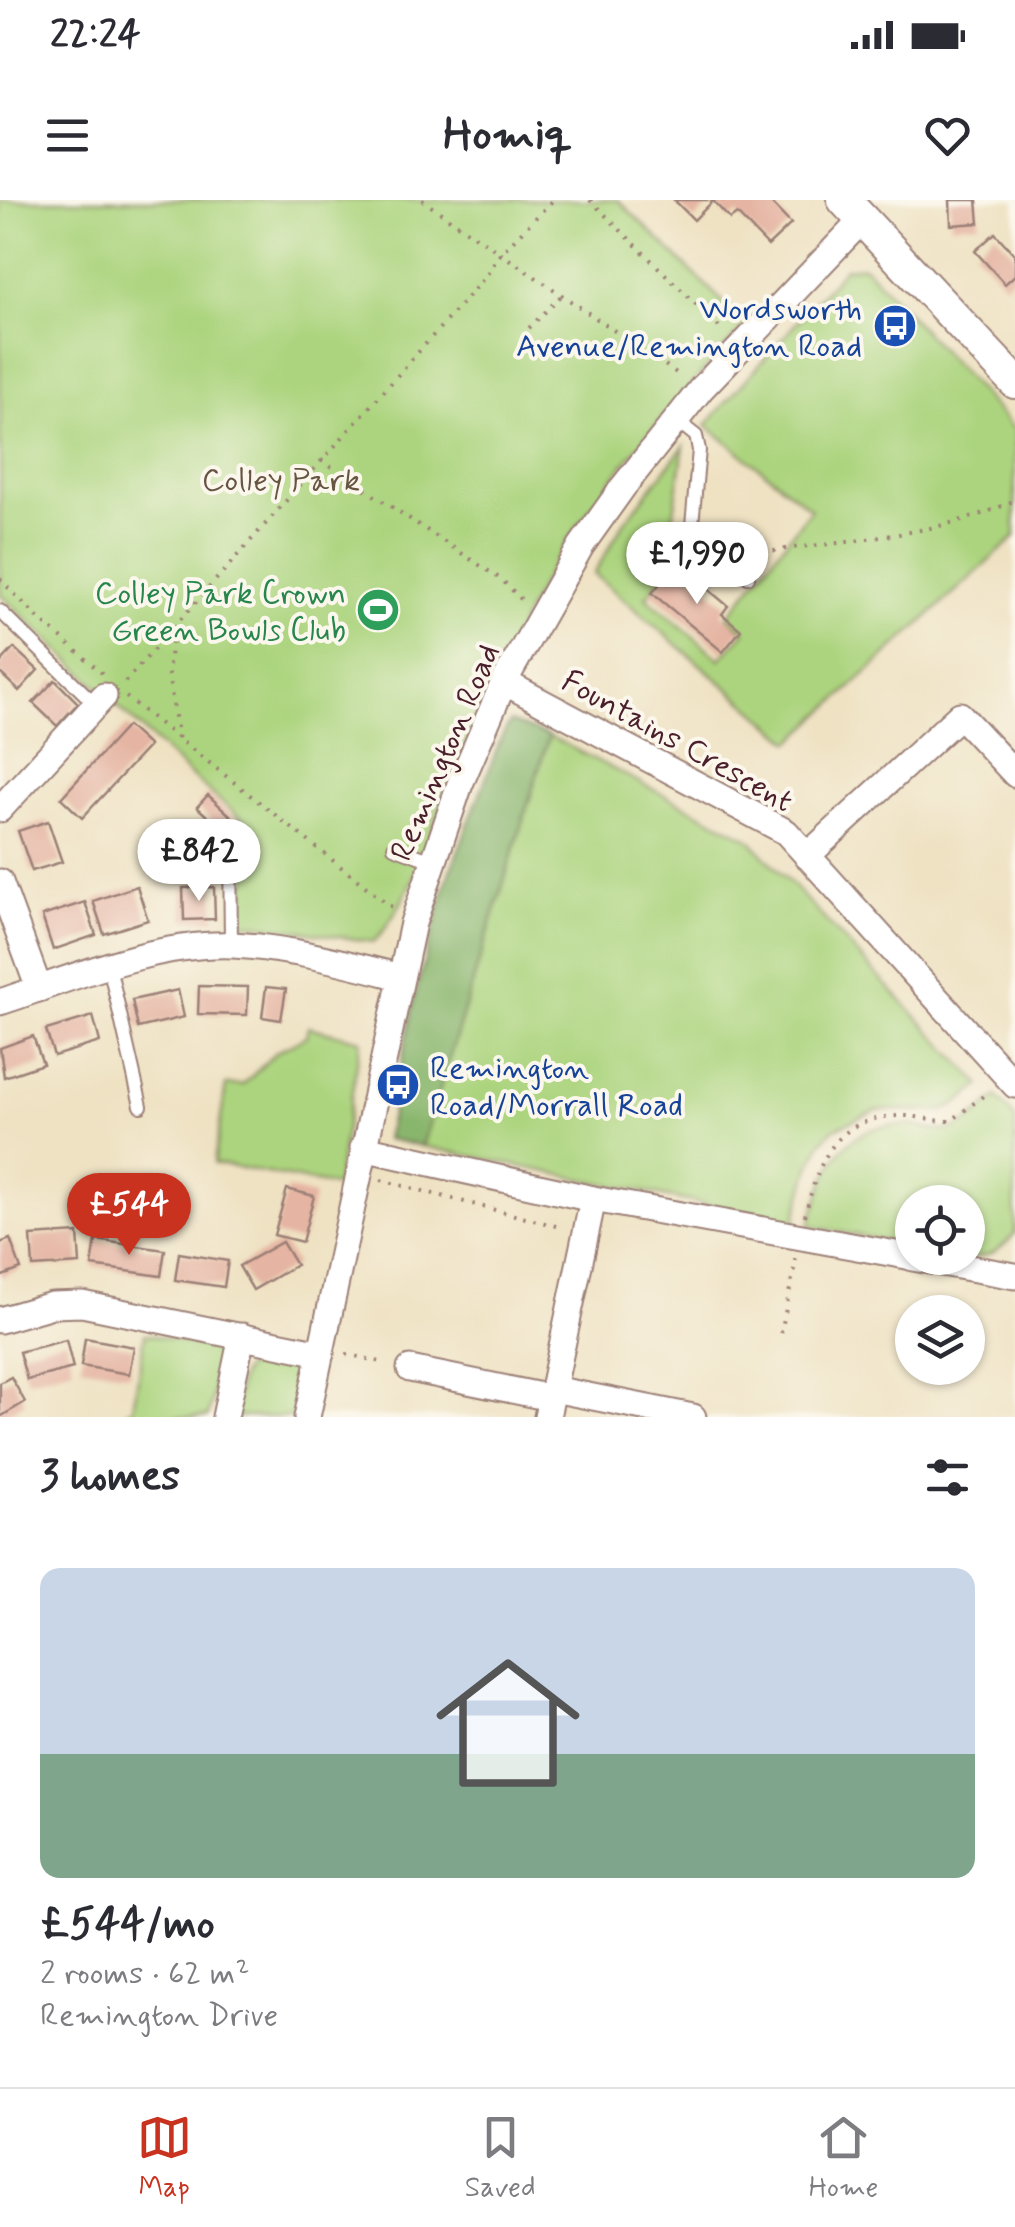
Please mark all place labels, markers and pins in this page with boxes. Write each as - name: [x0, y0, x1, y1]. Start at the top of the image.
- place label: Wordsworth Avenue/Remington Road: [516, 289, 862, 368]
- bus stop icon: Wordsworth Avenue/Remington Road: [872, 303, 918, 349]
- pin: £1,990: [616, 522, 778, 607]
- place label: Colley Park Crown Green Bowls Club: [95, 573, 346, 652]
- sports icon: Colley Park Crown Green Bowls Club: [355, 587, 401, 633]
- pin: £842: [140, 819, 258, 904]
- place label: Remington Road/Morrall Road: [430, 1048, 683, 1127]
- bus stop icon: Remington Road/Morrall Road: [375, 1062, 421, 1108]
- pin: £544: [70, 1173, 188, 1258]

